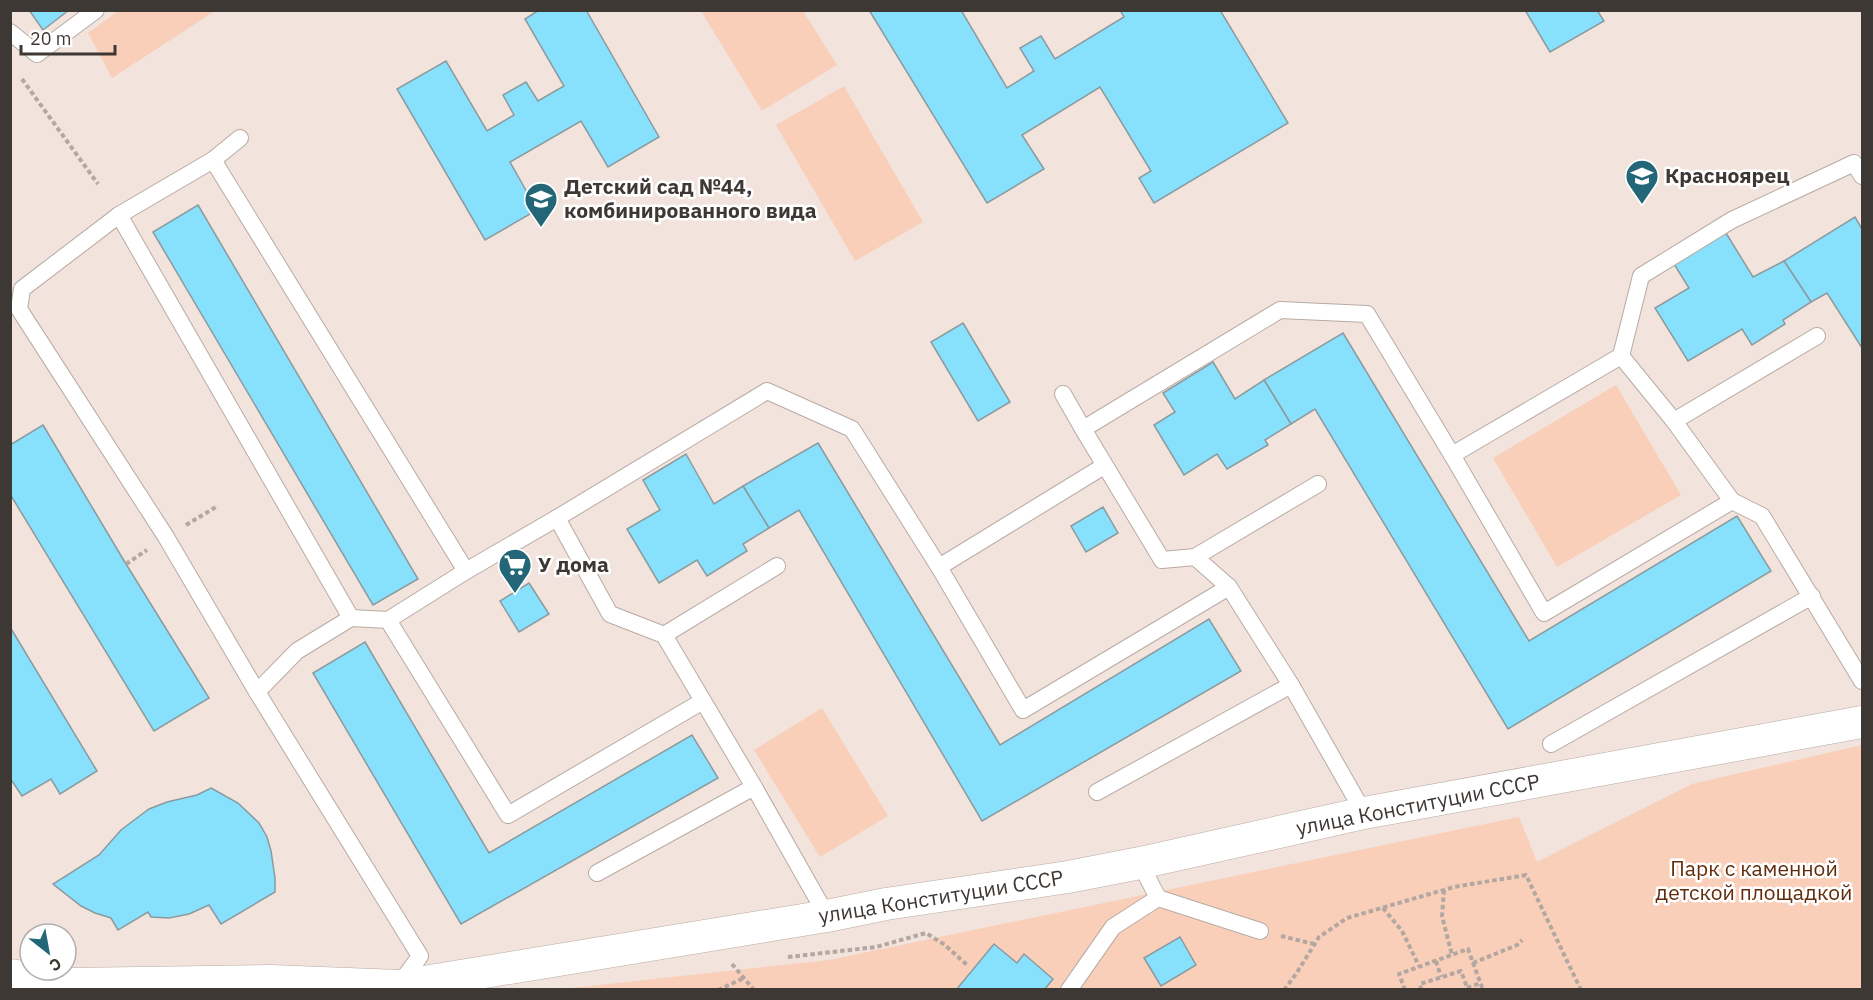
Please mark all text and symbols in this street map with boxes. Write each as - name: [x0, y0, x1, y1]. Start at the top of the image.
- scale bar: [21, 18, 116, 56]
- text: 20 m: [30, 27, 72, 50]
- school or university icon: Красноярец: [1624, 158, 1660, 205]
- place label: Красноярец: [1665, 161, 1790, 189]
- place label: Детский сад №44, комбинированного вида: [564, 172, 817, 224]
- school or university icon: Детский сад №44, комбинированного вида: [523, 181, 559, 228]
- supermarket icon: У дома: [497, 547, 533, 594]
- place label: У дома: [538, 550, 609, 578]
- street label: улица Конституции СССР: [1294, 767, 1542, 841]
- park label: Парк с каменной детской площадкой: [1656, 854, 1852, 906]
- street label: улица Конституции СССР: [816, 863, 1065, 929]
- north arrow: [18, 922, 78, 982]
- text: С: [46, 954, 65, 976]

